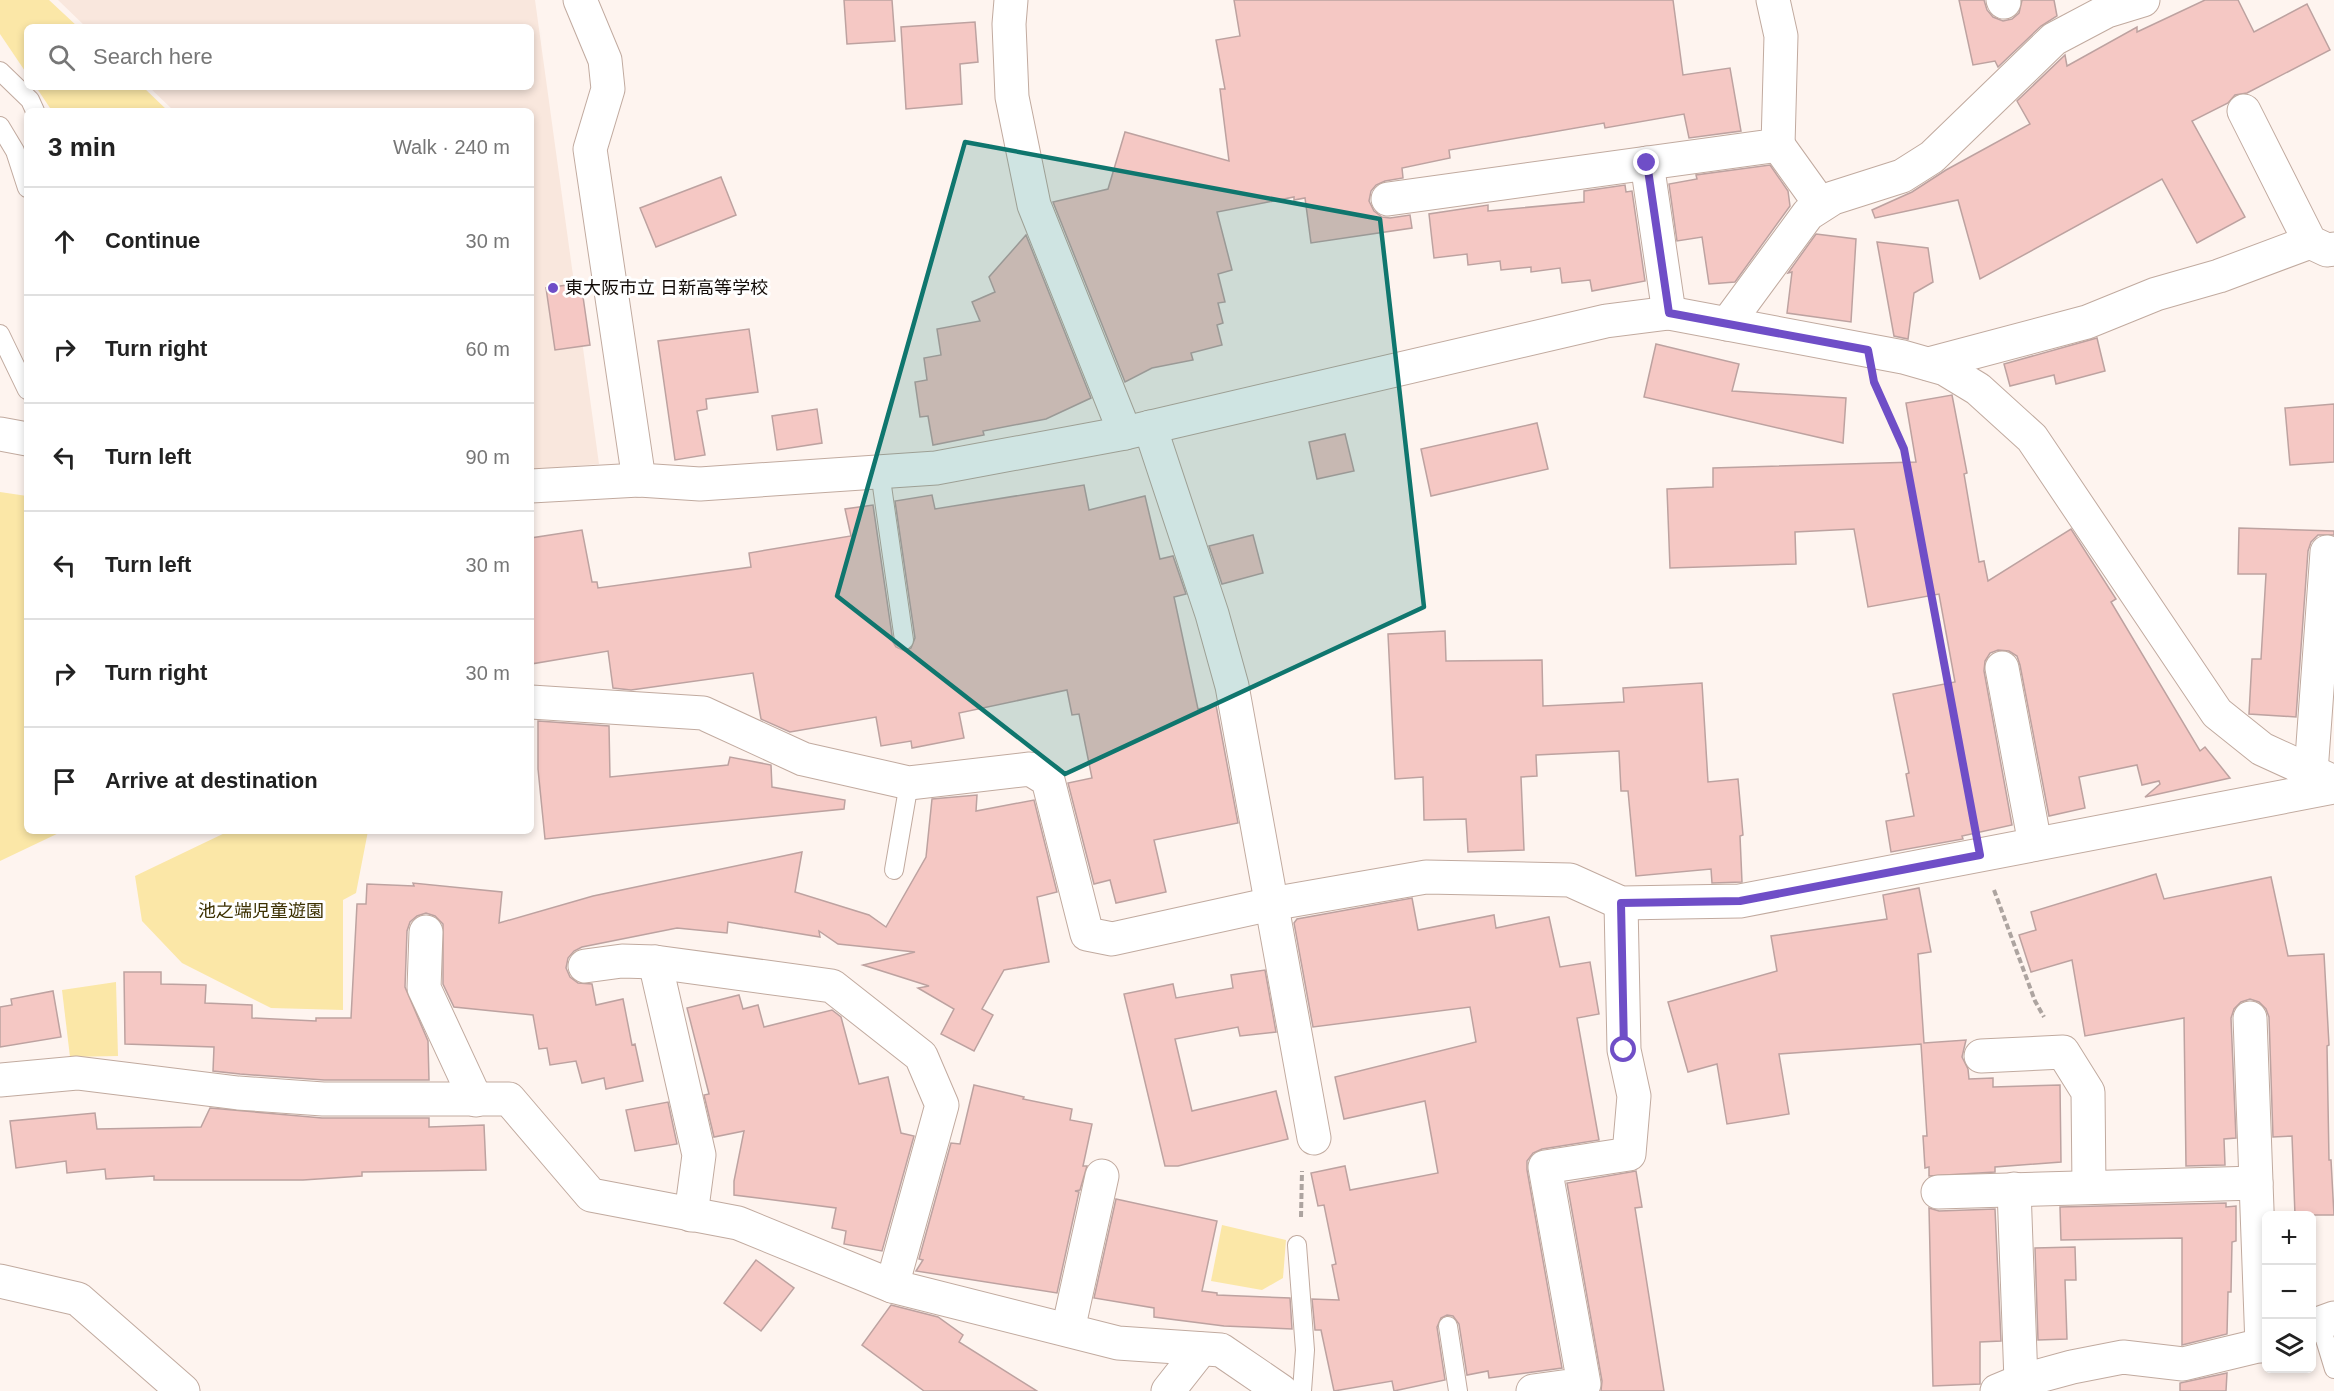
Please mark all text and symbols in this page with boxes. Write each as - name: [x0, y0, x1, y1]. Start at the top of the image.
- search box: [24, 24, 534, 90]
- icon: search: [45, 41, 78, 74]
- text: Search here: [93, 44, 213, 69]
- text: 3 min: [48, 132, 116, 162]
- text: Walk · 240 m: [393, 136, 510, 158]
- route end: [1633, 149, 1659, 175]
- icon: ahead: [48, 225, 81, 258]
- text: Continue: [105, 228, 200, 253]
- text: 30 m: [466, 230, 510, 252]
- place label: 東大阪市立 日新高等学校: [565, 278, 768, 298]
- marker: 東大阪市立 日新高等学校: [546, 281, 560, 295]
- icon: right: [48, 333, 81, 366]
- text: Turn right: [105, 336, 207, 361]
- text: 60 m: [466, 338, 510, 360]
- icon: left: [48, 441, 81, 474]
- text: Turn left: [105, 444, 191, 469]
- text: 90 m: [466, 446, 510, 468]
- icon: left: [48, 549, 81, 582]
- text: Turn left: [105, 552, 191, 577]
- text: 30 m: [466, 554, 510, 576]
- icon: right: [48, 657, 81, 690]
- text: Turn right: [105, 660, 207, 685]
- text: 30 m: [466, 662, 510, 684]
- icon: arrive: [48, 765, 81, 798]
- text: Arrive at destination: [105, 768, 318, 793]
- park label: 池之端児童遊園: [198, 901, 324, 921]
- route start: [1610, 1036, 1636, 1062]
- map controls: [2262, 1211, 2316, 1373]
- button: +: [2262, 1211, 2316, 1265]
- button: −: [2262, 1265, 2316, 1319]
- button: layers: [2262, 1319, 2316, 1373]

